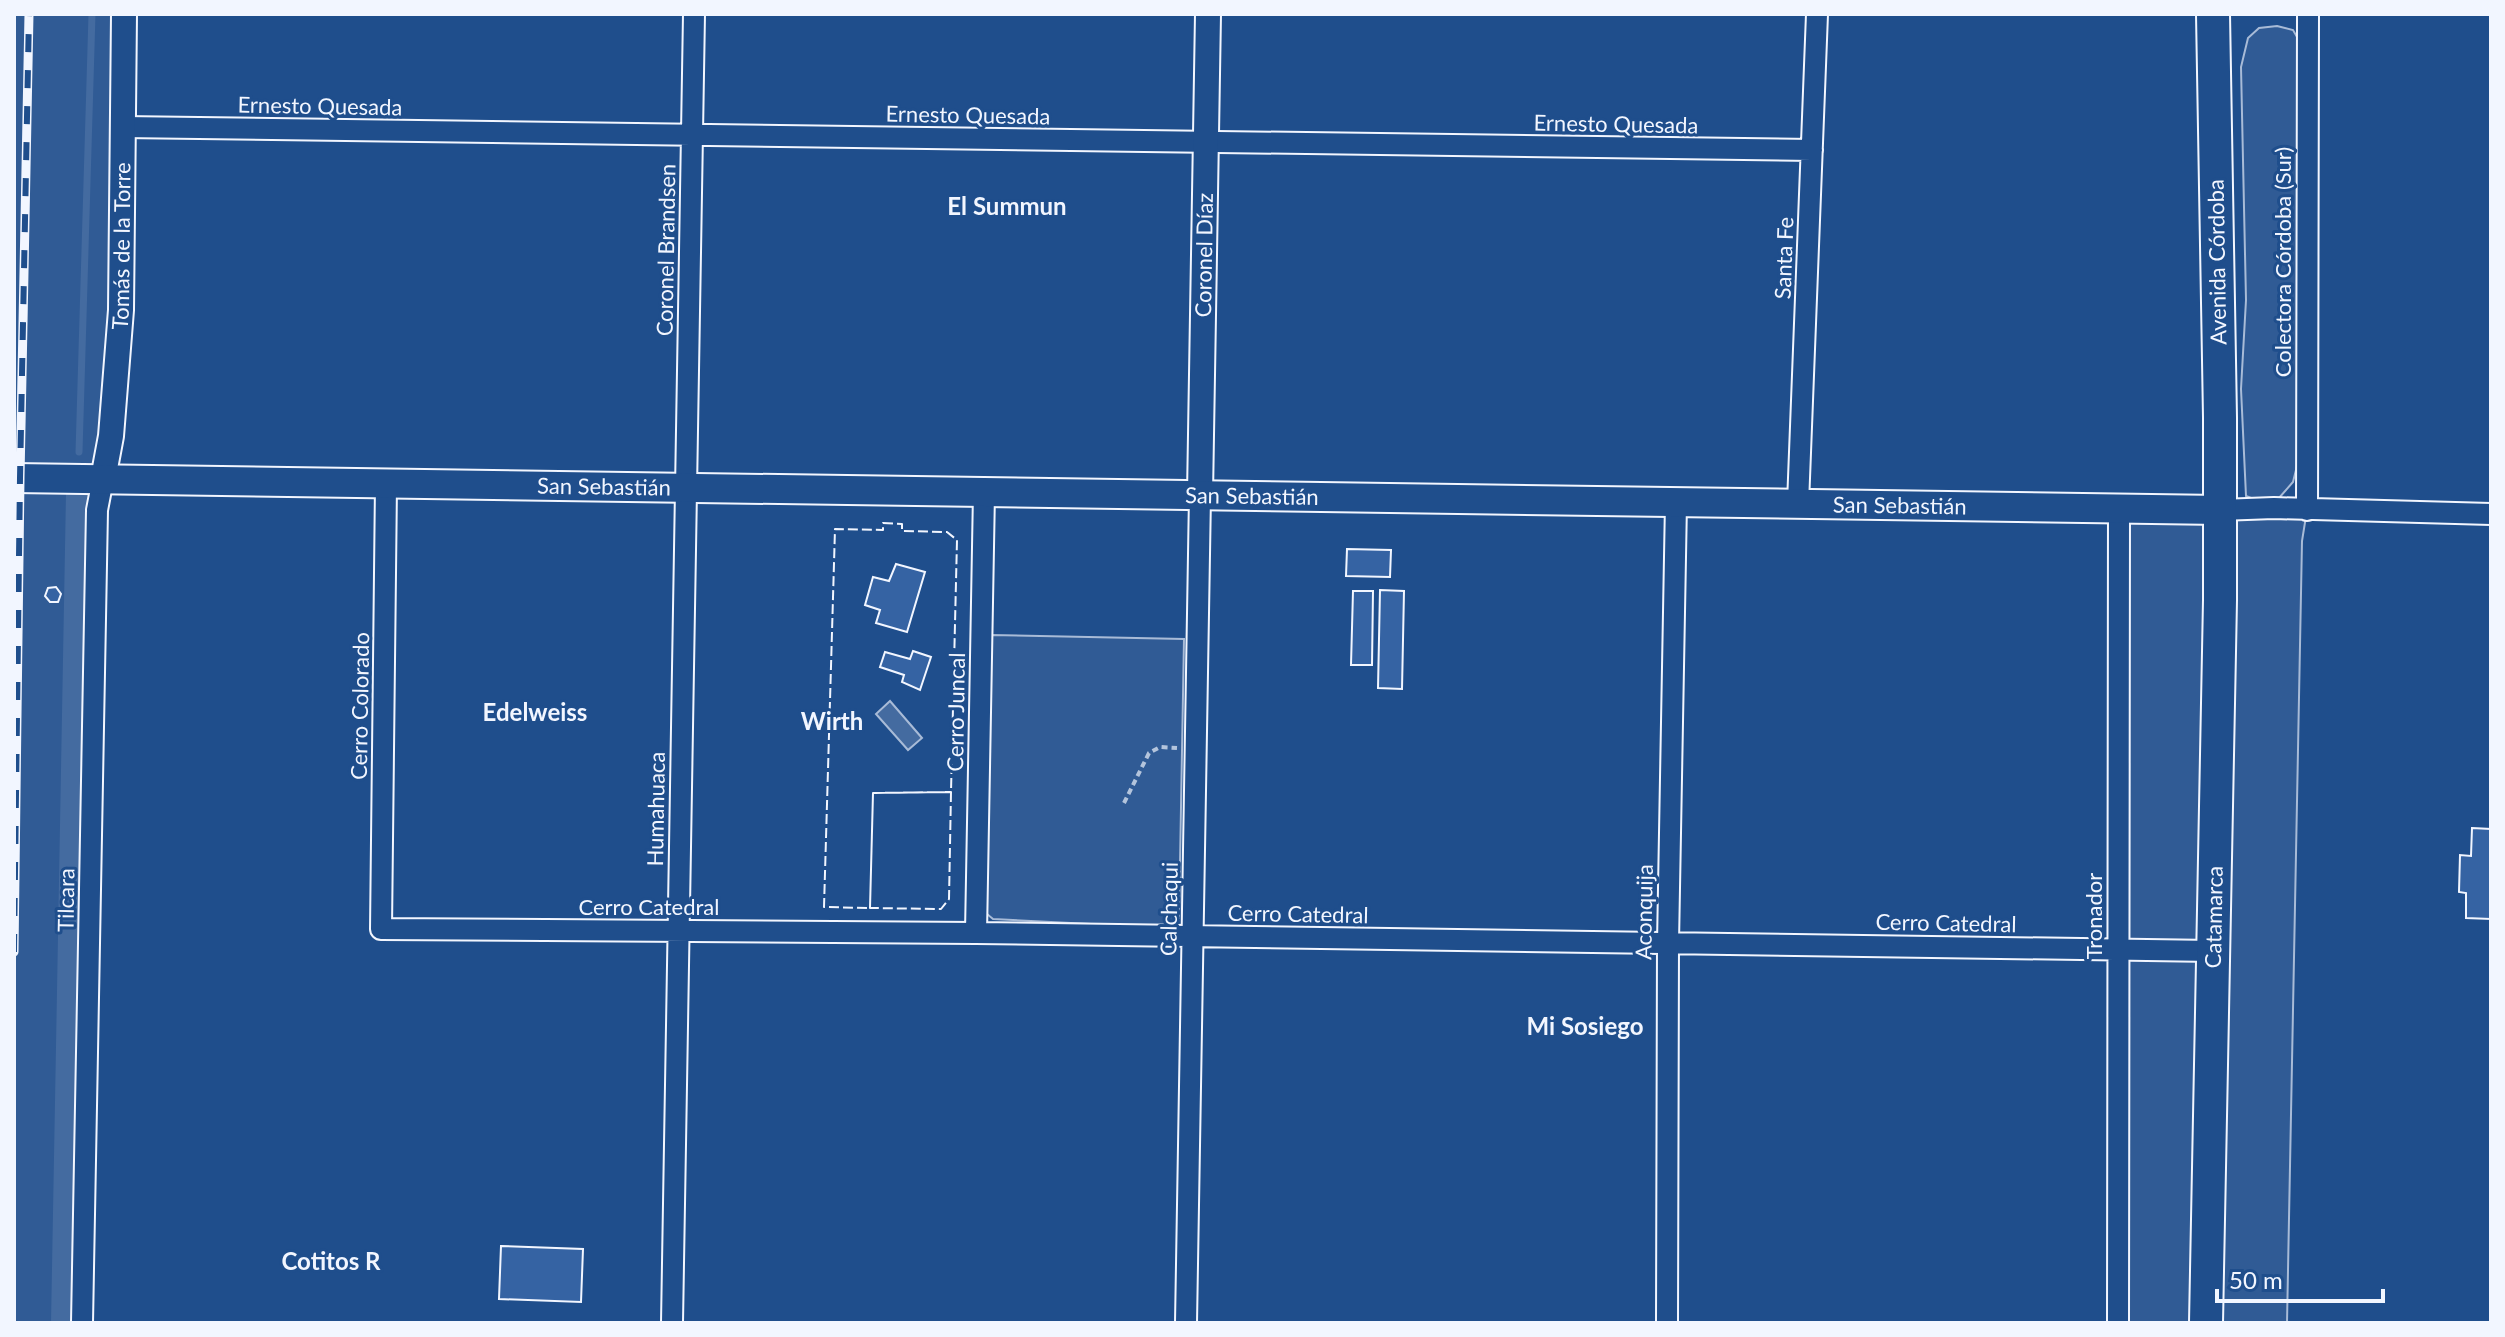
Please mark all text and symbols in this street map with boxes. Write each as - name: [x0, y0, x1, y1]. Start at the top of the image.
- street label: Ernesto Quesada: [237, 91, 403, 120]
- street label: Ernesto Quesada: [885, 100, 1051, 129]
- street label: Ernesto Quesada: [1533, 109, 1699, 138]
- street label: Colectora Córdoba (Sur): [2269, 147, 2296, 377]
- street label: Tomás de la Torre: [105, 162, 135, 331]
- street label: Coronel Brandsen: [650, 164, 681, 336]
- street label: Avenida Córdoba: [2202, 179, 2231, 345]
- district label: El Summun: [947, 191, 1067, 220]
- street label: Coronel Díaz: [1189, 193, 1218, 317]
- street label: Santa Fe: [1769, 216, 1798, 300]
- street label: San Sebastián: [537, 472, 671, 501]
- street label: San Sebastián: [1185, 481, 1319, 510]
- street label: San Sebastián: [1833, 490, 1967, 519]
- street label: Cerro Colorado: [345, 632, 374, 780]
- street label: Cerro Juncal: [941, 652, 970, 772]
- district label: Edelweiss: [483, 697, 587, 726]
- district label: Wirth: [801, 706, 863, 735]
- street label: Humahuaca: [641, 751, 670, 867]
- street label: Calchaqui: [1154, 862, 1183, 956]
- street label: Aconquija: [1629, 864, 1658, 960]
- street label: Catamarca: [2199, 866, 2228, 969]
- street label: Tilcara: [51, 868, 80, 932]
- street label: Tronador: [2080, 873, 2107, 959]
- street label: Cerro Catedral: [579, 893, 719, 920]
- street label: Cerro Catedral: [1227, 899, 1369, 928]
- street label: Cerro Catedral: [1875, 908, 2017, 937]
- district label: Mi Sosiego: [1526, 1011, 1644, 1040]
- district label: Cotitos R: [281, 1246, 381, 1275]
- scale bar: [2217, 1253, 2383, 1303]
- text: 50 m: [2229, 1265, 2283, 1294]

